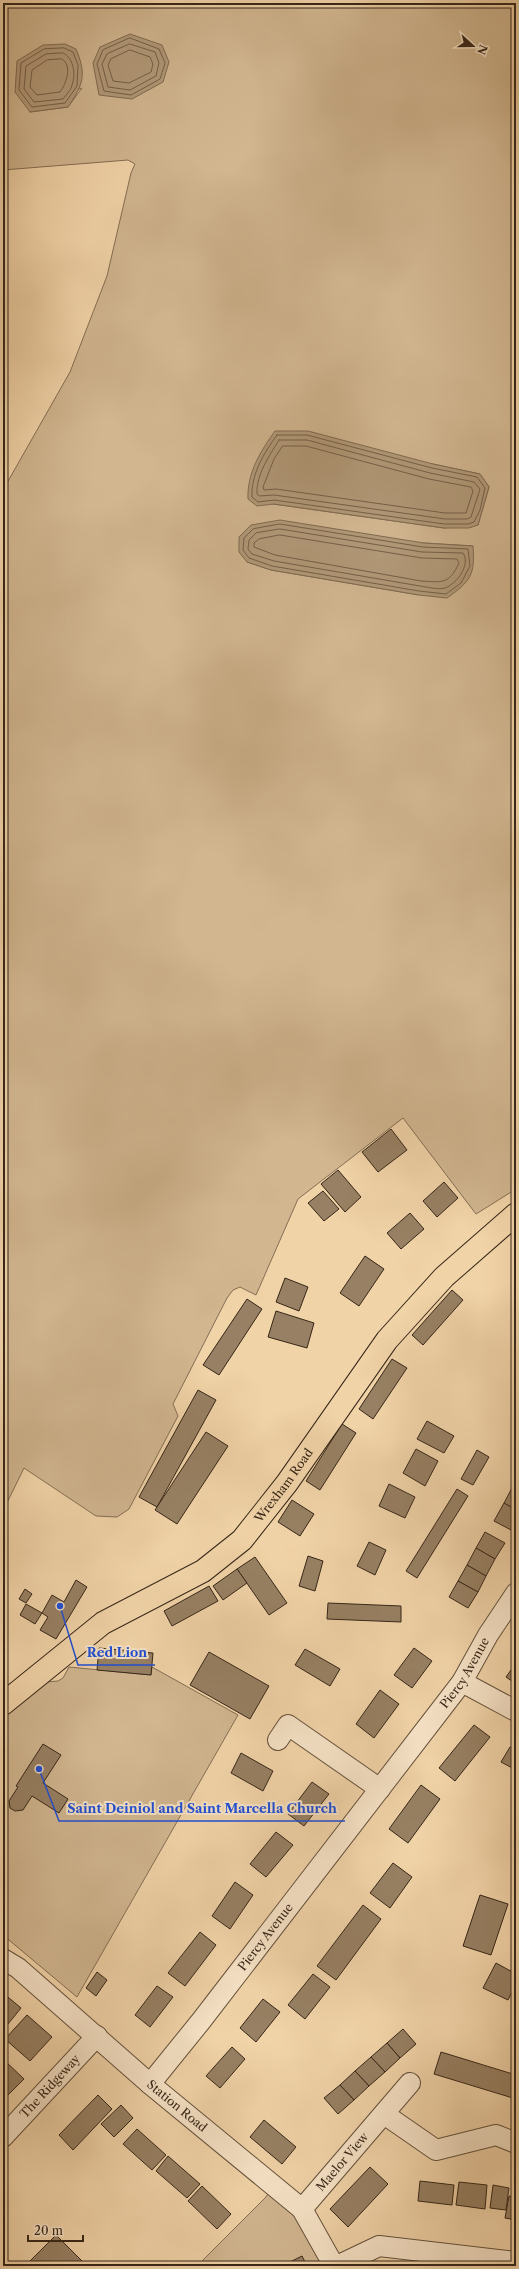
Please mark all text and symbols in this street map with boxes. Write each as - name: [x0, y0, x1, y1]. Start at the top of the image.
- north arrow: [453, 26, 493, 66]
- text: N: [474, 43, 491, 57]
- street label: Wrexham Road: [250, 1445, 316, 1526]
- street label: Piercy Avenue: [436, 1634, 492, 1711]
- callout: Red Lion: [78, 1640, 155, 1665]
- text: Red Lion: [87, 1644, 147, 1660]
- callout: Saint Deiniol and Saint Marcella Church: [59, 1796, 345, 1821]
- text: Saint Deiniol and Saint Marcella Church: [67, 1800, 337, 1816]
- street label: Piercy Avenue: [235, 1900, 296, 1973]
- street label: The Ridgeway: [16, 2051, 83, 2121]
- street label: Station Road: [144, 2077, 211, 2135]
- street label: Maelor View: [313, 2128, 372, 2194]
- scale bar: [28, 2217, 83, 2243]
- text: 20 m: [34, 2223, 63, 2238]

